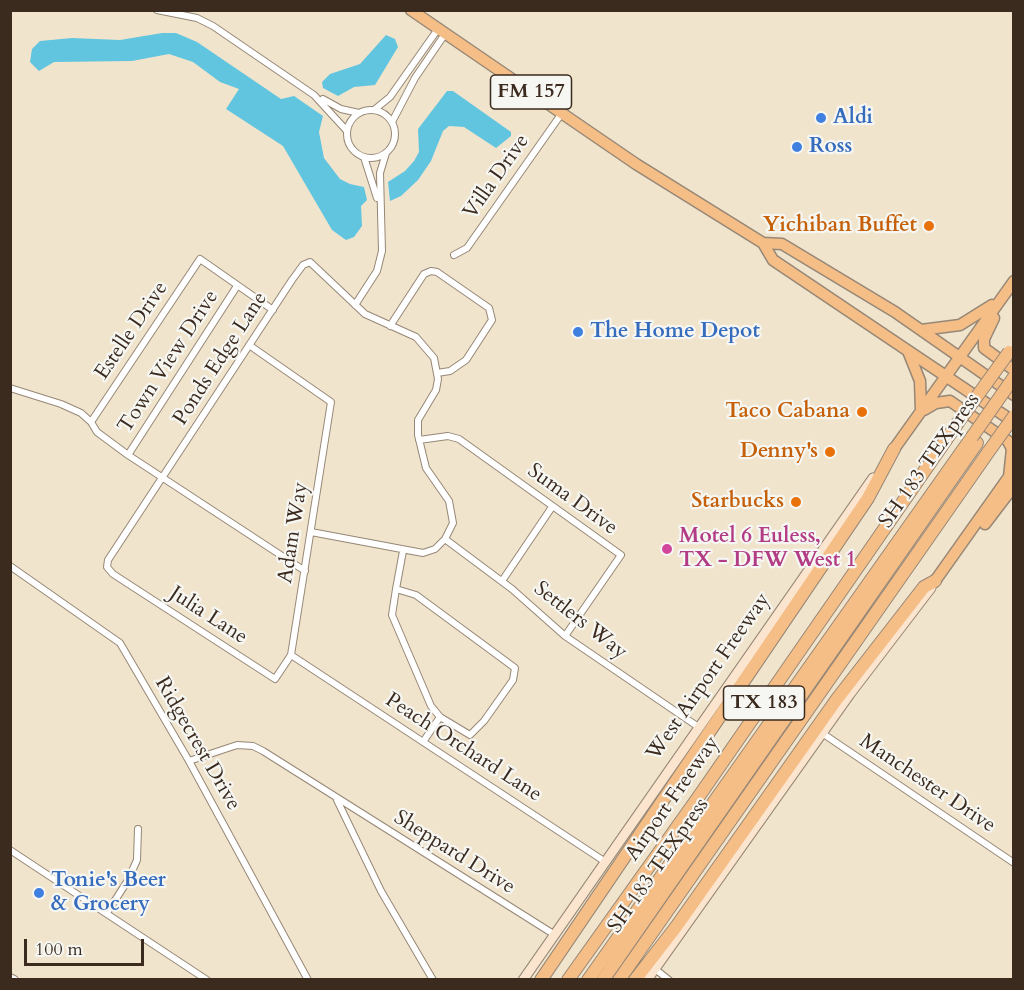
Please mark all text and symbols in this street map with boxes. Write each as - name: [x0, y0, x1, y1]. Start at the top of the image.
- road number: FM 157: [490, 75, 572, 109]
- place label: Aldi: [833, 105, 873, 131]
- marker: Aldi: [814, 111, 828, 125]
- street label: Villa Drive: [459, 130, 535, 224]
- place label: Ross: [809, 134, 852, 160]
- marker: Ross: [790, 140, 804, 154]
- place label: Yichiban Buffet: [763, 213, 917, 239]
- marker: Yichiban Buffet: [922, 219, 936, 233]
- street label: Estelle Drive: [90, 277, 174, 385]
- street label: Town View Drive: [113, 286, 225, 438]
- street label: Ponds Edge Lane: [169, 288, 273, 430]
- place label: The Home Depot: [590, 319, 760, 345]
- marker: The Home Depot: [571, 325, 585, 339]
- street label: SH 183 TEXpress: [874, 389, 986, 533]
- place label: Taco Cabana: [725, 399, 850, 425]
- marker: Taco Cabana: [855, 405, 869, 419]
- place label: Denny's: [740, 439, 818, 465]
- marker: Denny's: [823, 445, 837, 459]
- street label: Suma Drive: [522, 459, 622, 541]
- street label: Adam Way: [274, 481, 314, 585]
- place label: Starbucks: [691, 489, 784, 515]
- marker: Starbucks: [789, 495, 803, 509]
- place label: Motel 6 Euless, TX - DFW West 1: [679, 524, 857, 574]
- marker: Motel 6 Euless, TX - DFW West 1: [660, 542, 674, 556]
- street label: Settlers Way: [528, 577, 632, 665]
- street label: Julia Lane: [164, 582, 252, 650]
- street label: West Airport Freeway: [642, 588, 776, 766]
- street label: Ridgecrest Drive: [149, 673, 245, 815]
- road number: TX 183: [724, 686, 804, 720]
- street label: Peach Orchard Lane: [380, 688, 546, 808]
- street label: Manchester Drive: [854, 729, 1000, 839]
- street label: Airport Freeway: [621, 732, 725, 866]
- street label: SH 183 TEXpress: [603, 794, 715, 938]
- street label: Sheppard Drive: [389, 806, 519, 900]
- place label: Tonie's Beer & Grocery: [51, 868, 166, 918]
- marker: Tonie's Beer & Grocery: [32, 886, 46, 900]
- scale bar: [27, 927, 147, 965]
- text: 100 m: [35, 937, 83, 962]

